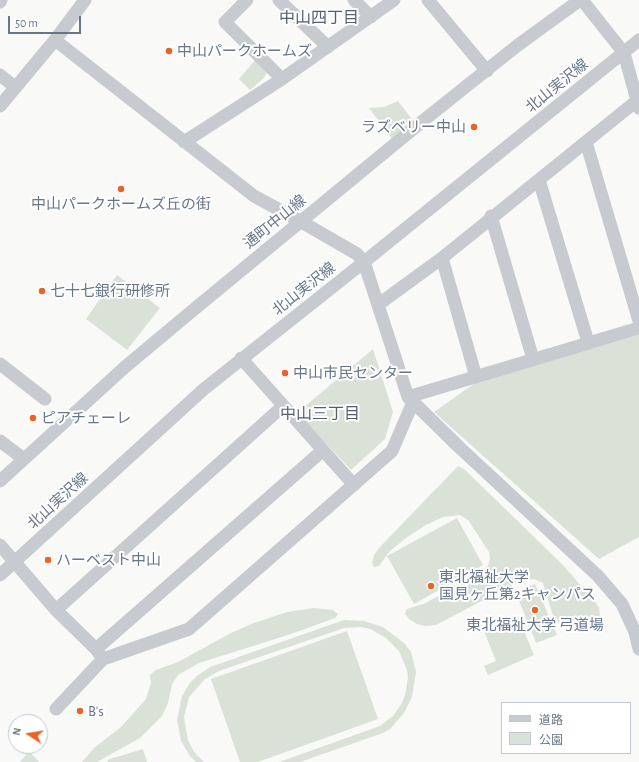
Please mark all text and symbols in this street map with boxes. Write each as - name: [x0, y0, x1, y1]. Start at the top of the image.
- scale bar: [10, 8, 83, 34]
- district label: 中山四丁目: [279, 8, 359, 28]
- text: 50 m: [15, 17, 38, 29]
- place label: 中山パークホームズ: [177, 42, 312, 60]
- marker: 中山パークホームズ: [164, 46, 174, 56]
- street label: 北山実沢線: [522, 55, 592, 117]
- place label: ラズベリー中山: [361, 118, 466, 136]
- marker: ラズベリー中山: [469, 122, 479, 132]
- marker: 中山パークホームズ丘の街: [116, 184, 126, 194]
- street label: 通町中山線: [240, 191, 310, 253]
- place label: 中山パークホームズ丘の街: [31, 195, 211, 213]
- street label: 北山実沢線: [269, 259, 339, 319]
- place label: 七十七銀行研修所: [50, 282, 170, 300]
- marker: 七十七銀行研修所: [37, 286, 47, 296]
- place label: 中山市民センター: [293, 364, 413, 382]
- marker: 中山市民センター: [280, 368, 290, 378]
- district label: 中山三丁目: [280, 404, 360, 424]
- place label: ピアチェーレ: [41, 409, 131, 427]
- marker: ピアチェーレ: [28, 413, 38, 423]
- street label: 北山実沢線: [24, 469, 92, 533]
- place label: ハーベスト中山: [56, 551, 161, 569]
- marker: ハーベスト中山: [43, 555, 53, 565]
- place label: 東北福祉大学 国見ヶ丘第2キャンパス: [439, 568, 596, 603]
- marker: 東北福祉大学 国見ヶ丘第2キャンパス: [426, 581, 436, 591]
- marker: 東北福祉大学 弓道場: [530, 605, 540, 615]
- place label: 東北福祉大学 弓道場: [466, 616, 604, 634]
- place label: B's: [88, 702, 104, 720]
- legend: [501, 702, 631, 754]
- marker: B's: [75, 706, 85, 716]
- north arrow: [8, 714, 48, 754]
- text: 道路: [539, 714, 563, 726]
- text: N: [11, 727, 23, 736]
- text: 公園: [539, 734, 563, 746]

